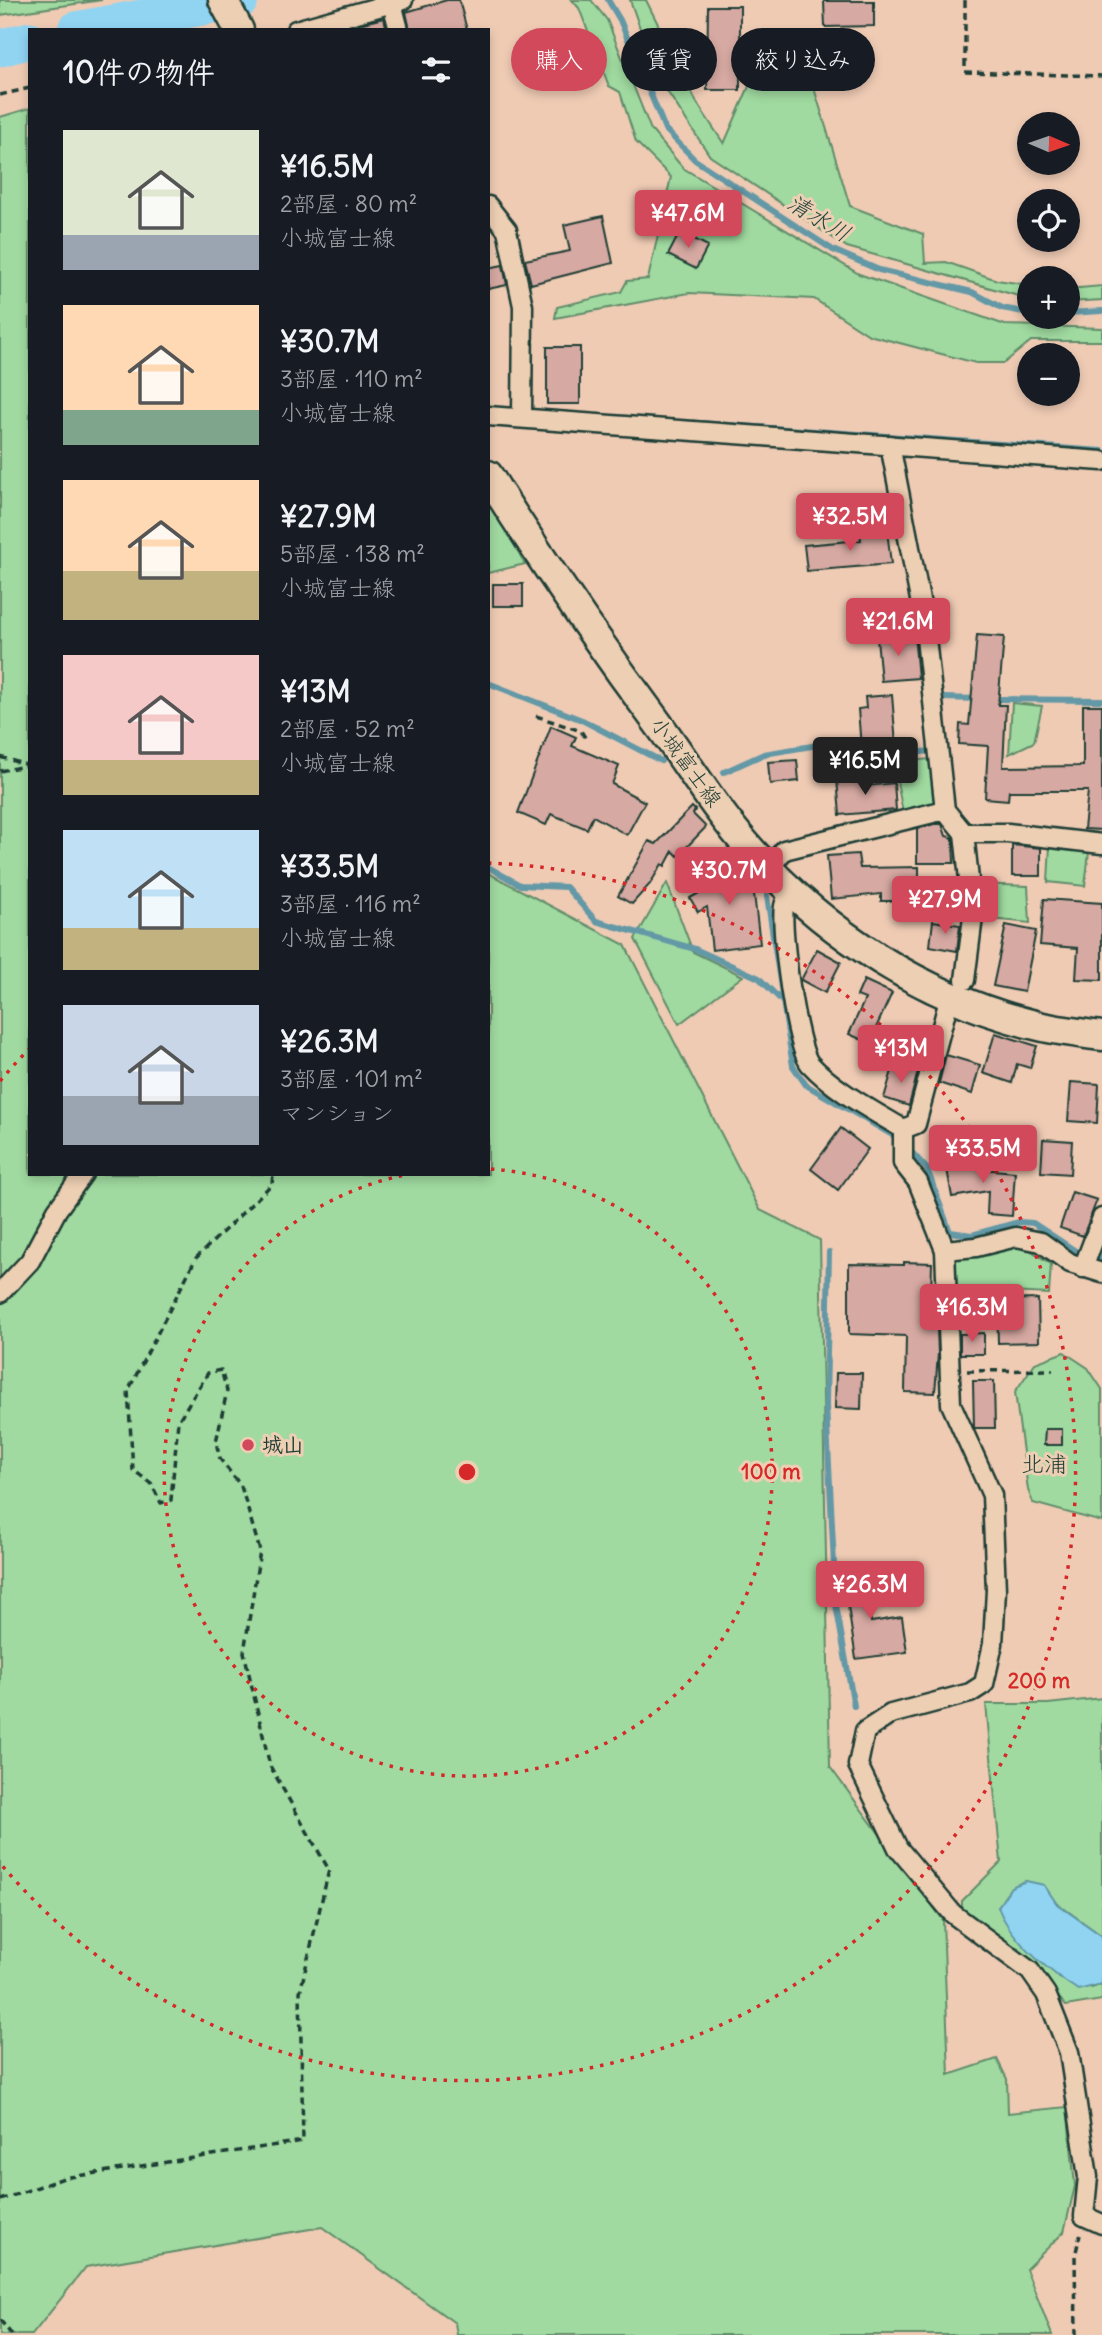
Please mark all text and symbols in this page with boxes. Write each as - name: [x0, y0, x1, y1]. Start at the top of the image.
- chip: 購入: [511, 28, 607, 91]
- chip: 賃貸: [621, 28, 717, 91]
- chip: 絞り込み: [731, 28, 875, 91]
- icon: filters: [417, 51, 455, 89]
- text: 10件の物件: [63, 53, 215, 91]
- north arrow: [1017, 112, 1080, 175]
- map controls: [1017, 112, 1080, 406]
- text: ¥16.5M: [280, 147, 375, 185]
- icon: home: [119, 158, 203, 242]
- water label: 清水川: [782, 187, 856, 248]
- text: 2部屋 · 80 m²: [280, 189, 417, 218]
- button: locate: [1017, 189, 1080, 252]
- pin: ¥47.6M: [631, 190, 745, 250]
- text: ¥47.6M: [651, 198, 725, 227]
- text: 小城富士線: [280, 223, 395, 252]
- button: +: [1017, 266, 1080, 329]
- text: ¥30.7M: [280, 322, 380, 360]
- icon: home: [119, 333, 203, 417]
- button: −: [1017, 343, 1080, 406]
- text: 3部屋 · 110 m²: [280, 364, 423, 393]
- text: 小城富士線: [280, 398, 395, 427]
- pin: ¥32.5M: [793, 494, 907, 553]
- text: ¥27.9M: [280, 497, 377, 535]
- text: ¥32.5M: [812, 501, 888, 530]
- icon: home: [119, 508, 203, 592]
- text: 5部屋 · 138 m²: [280, 539, 425, 568]
- text: 小城富士線: [280, 573, 395, 602]
- pin: ¥21.6M: [841, 598, 955, 658]
- text: ¥21.6M: [862, 606, 934, 635]
- text: ¥13M: [280, 672, 351, 710]
- icon: home: [119, 683, 203, 767]
- street label: 小城富士線: [645, 711, 728, 812]
- text: 2部屋 · 52 m²: [280, 714, 415, 743]
- pin: ¥16.5M: [808, 738, 922, 797]
- text: ¥16.5M: [829, 745, 901, 774]
- text: 小城富士線: [280, 748, 395, 777]
- text: ¥33.5M: [280, 847, 379, 885]
- pin: ¥30.7M: [672, 848, 786, 907]
- text: ¥30.7M: [691, 855, 767, 884]
- icon: home: [119, 858, 203, 942]
- pin: ¥27.9M: [888, 876, 1002, 936]
- text: ¥27.9M: [908, 884, 982, 913]
- text: 3部屋 · 116 m²: [280, 889, 421, 918]
- text: 小城富士線: [280, 923, 395, 952]
- text: ¥26.3M: [280, 1022, 379, 1060]
- pin: ¥13M: [860, 1026, 942, 1085]
- icon: home: [119, 1033, 203, 1117]
- text: ¥13M: [874, 1033, 928, 1062]
- text: 3部屋 · 101 m²: [280, 1064, 423, 1093]
- text: マンション: [280, 1098, 394, 1127]
- pin: ¥33.5M: [926, 1126, 1040, 1185]
- text: ¥33.5M: [945, 1133, 1021, 1162]
- pin: ¥16.3M: [915, 1284, 1029, 1344]
- text: ¥16.3M: [936, 1292, 1008, 1321]
- place label: 城山: [262, 1431, 304, 1458]
- marker: 城山: [240, 1437, 256, 1453]
- district label: 北浦: [1021, 1449, 1067, 1478]
- text: 100 m: [741, 1458, 801, 1485]
- centre of rings: [455, 1460, 479, 1484]
- pin: ¥26.3M: [813, 1562, 927, 1621]
- text: ¥26.3M: [832, 1569, 908, 1598]
- text: 200 m: [1008, 1667, 1071, 1694]

